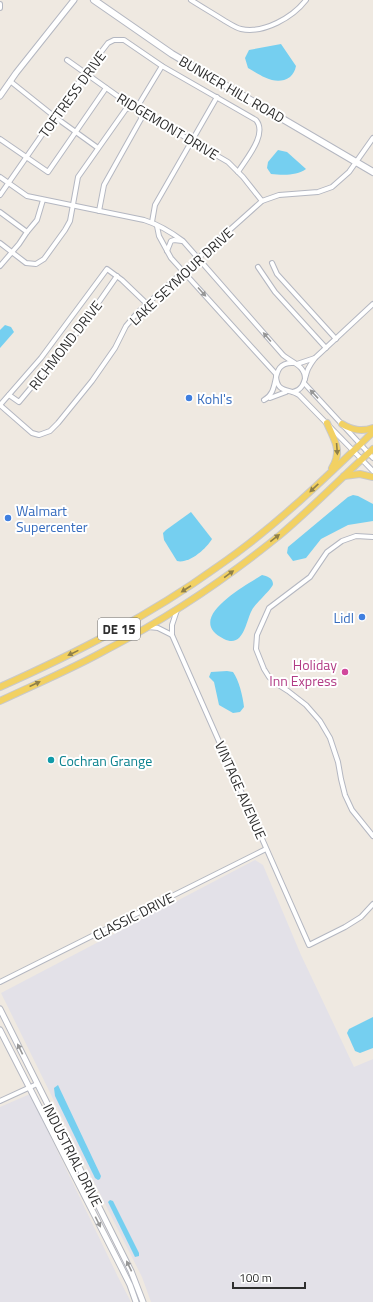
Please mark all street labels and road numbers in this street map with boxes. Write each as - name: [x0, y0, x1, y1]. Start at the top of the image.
- street label: TOFTRESS DRIVE: [33, 46, 111, 142]
- street label: BUNKER HILL ROAD: [175, 50, 289, 128]
- street label: RIDGEMONT DRIVE: [113, 87, 223, 165]
- street label: LAKE SEYMOUR DRIVE: [124, 222, 238, 330]
- street label: RICHMOND DRIVE: [23, 296, 107, 394]
- road number: DE 15: [98, 618, 140, 640]
- street label: VINTAGE AVENUE: [210, 738, 272, 843]
- street label: CLASSIC DRIVE: [89, 886, 178, 946]
- street label: INDUSTRIAL DRIVE: [38, 1100, 108, 1210]

